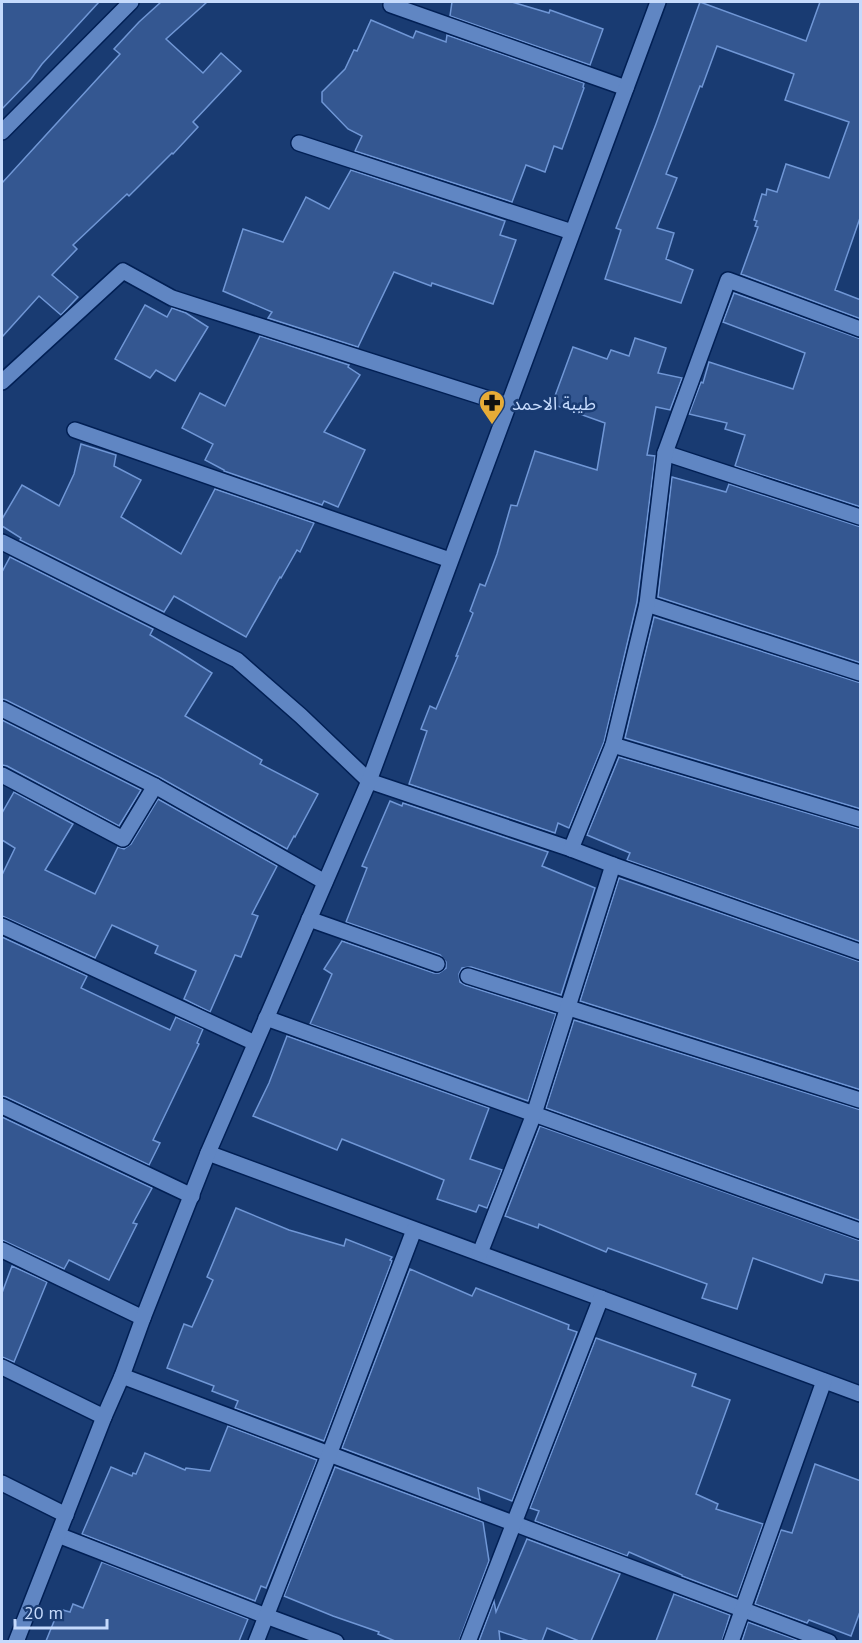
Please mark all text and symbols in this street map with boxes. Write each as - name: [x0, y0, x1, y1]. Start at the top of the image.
- pharmacy icon: طيبة الاحمد: [477, 388, 507, 426]
- place label: طيبة الاحمد: [512, 392, 596, 415]
- scale bar: [15, 1592, 106, 1630]
- text: 20 m: [24, 1601, 63, 1624]

